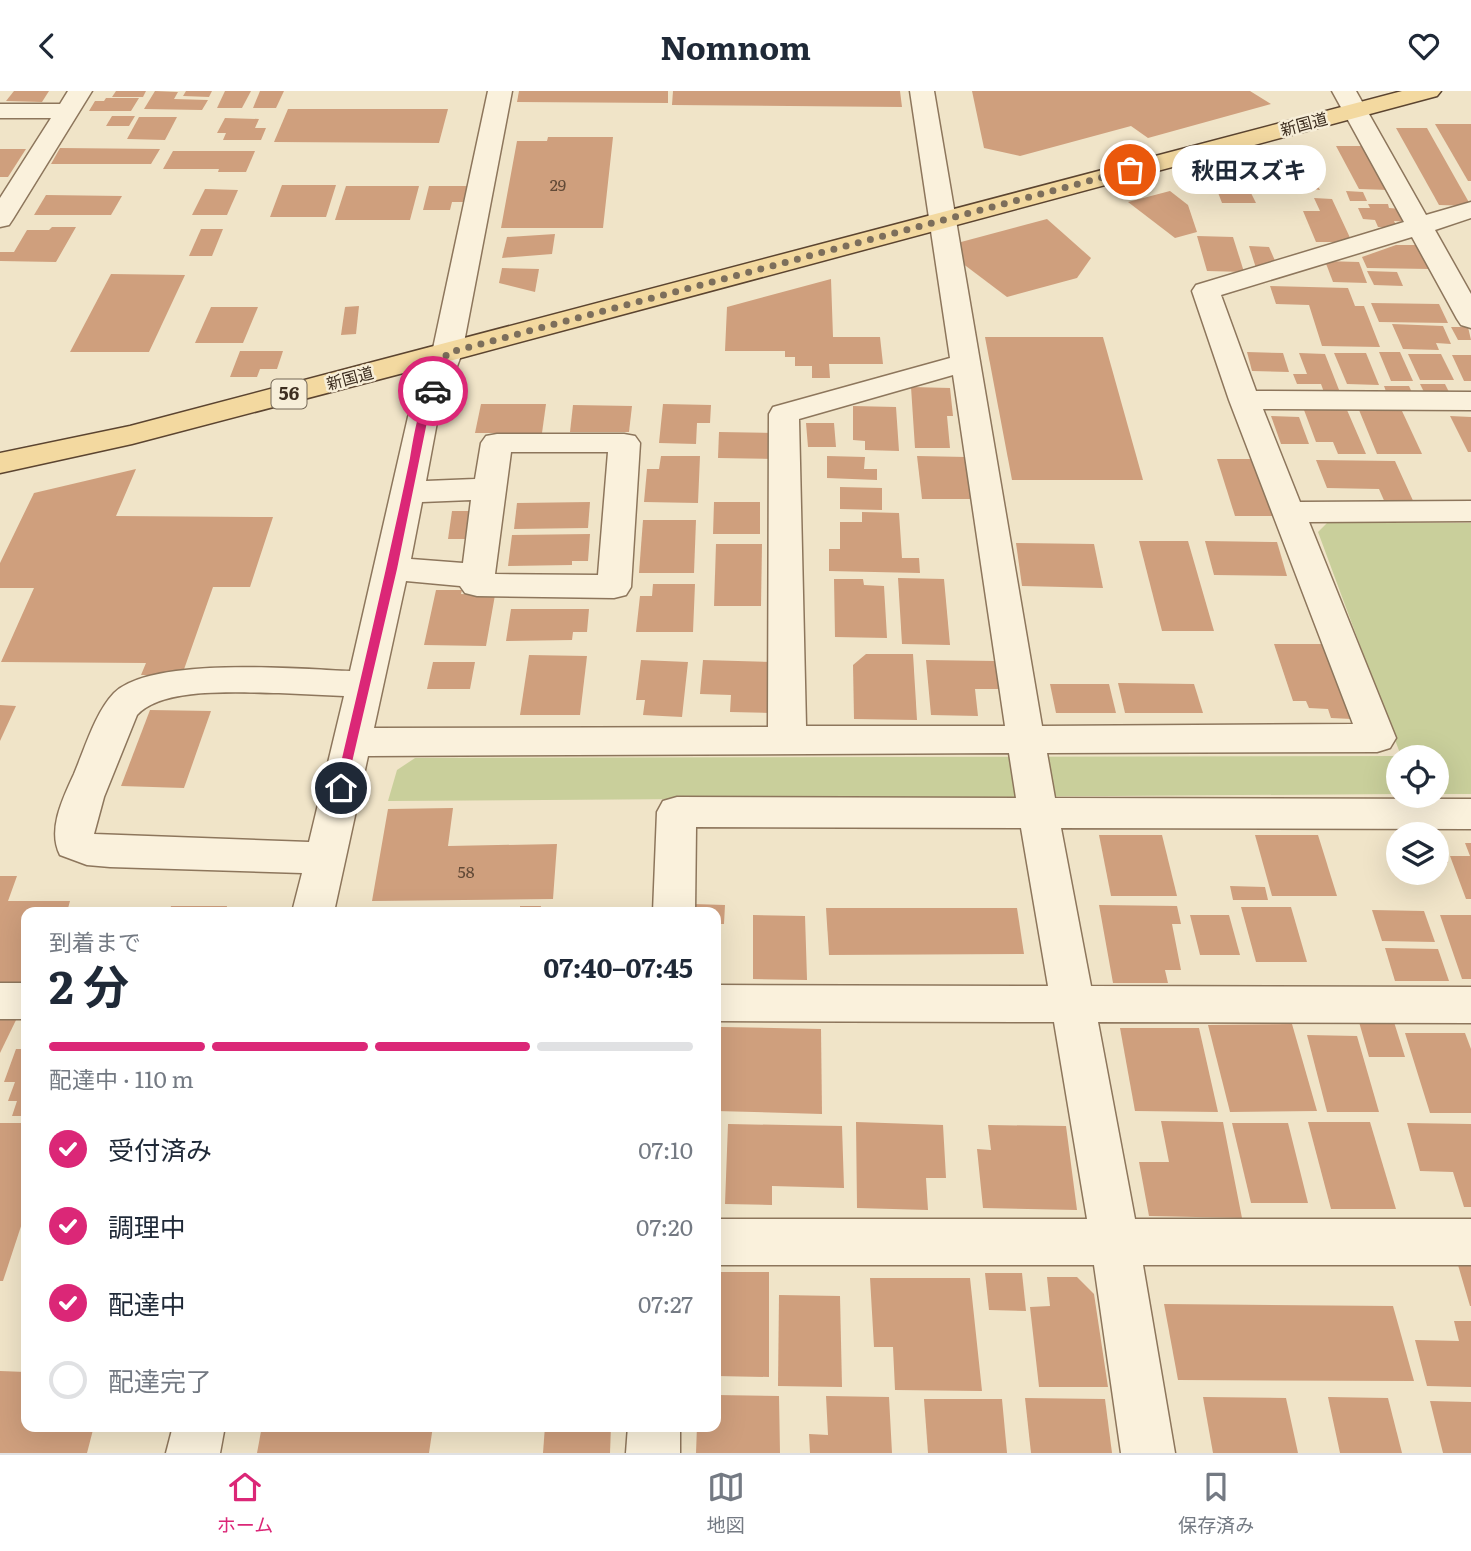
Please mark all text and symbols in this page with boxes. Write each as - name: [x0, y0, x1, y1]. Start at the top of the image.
- text: Nomnom: [660, 22, 811, 70]
- icon: back: [28, 27, 66, 65]
- icon: heart: [1405, 27, 1443, 65]
- street label: 新国道: [1277, 105, 1330, 141]
- pin: [1100, 140, 1160, 200]
- callout: 秋田スズキ: [1172, 146, 1326, 195]
- icon: bag: [1111, 151, 1149, 189]
- text: 秋田スズキ: [1192, 152, 1307, 186]
- house number: 29: [550, 172, 566, 196]
- courier: [398, 356, 468, 426]
- street label: 新国道: [323, 359, 376, 395]
- icon: car: [414, 372, 452, 410]
- road number: 56: [272, 379, 306, 409]
- map controls: [1386, 745, 1449, 885]
- button: locate: [1386, 745, 1449, 808]
- pin: [311, 758, 371, 818]
- icon: home: [322, 769, 360, 807]
- button: layers: [1386, 822, 1449, 885]
- house number: 58: [458, 859, 475, 883]
- text: 到着まで: [49, 924, 141, 958]
- text: 07:40–07:45: [543, 947, 693, 986]
- text: 2 分: [49, 950, 129, 1018]
- text: 配達中 · 110 m: [49, 1061, 194, 1095]
- text: 受付済み: [108, 1129, 212, 1168]
- icon: check: [49, 1130, 87, 1168]
- text: 07:10: [638, 1132, 693, 1166]
- text: 調理中: [108, 1206, 186, 1245]
- icon: check: [49, 1207, 87, 1245]
- text: 07:20: [636, 1209, 693, 1243]
- text: 配達中: [108, 1283, 186, 1322]
- icon: check: [49, 1284, 87, 1322]
- text: 07:27: [638, 1286, 693, 1320]
- text: 配達完了: [108, 1360, 212, 1399]
- tab: ホーム: [217, 1468, 273, 1538]
- tab: 地図: [707, 1468, 745, 1538]
- tab: 保存済み: [1178, 1468, 1254, 1538]

